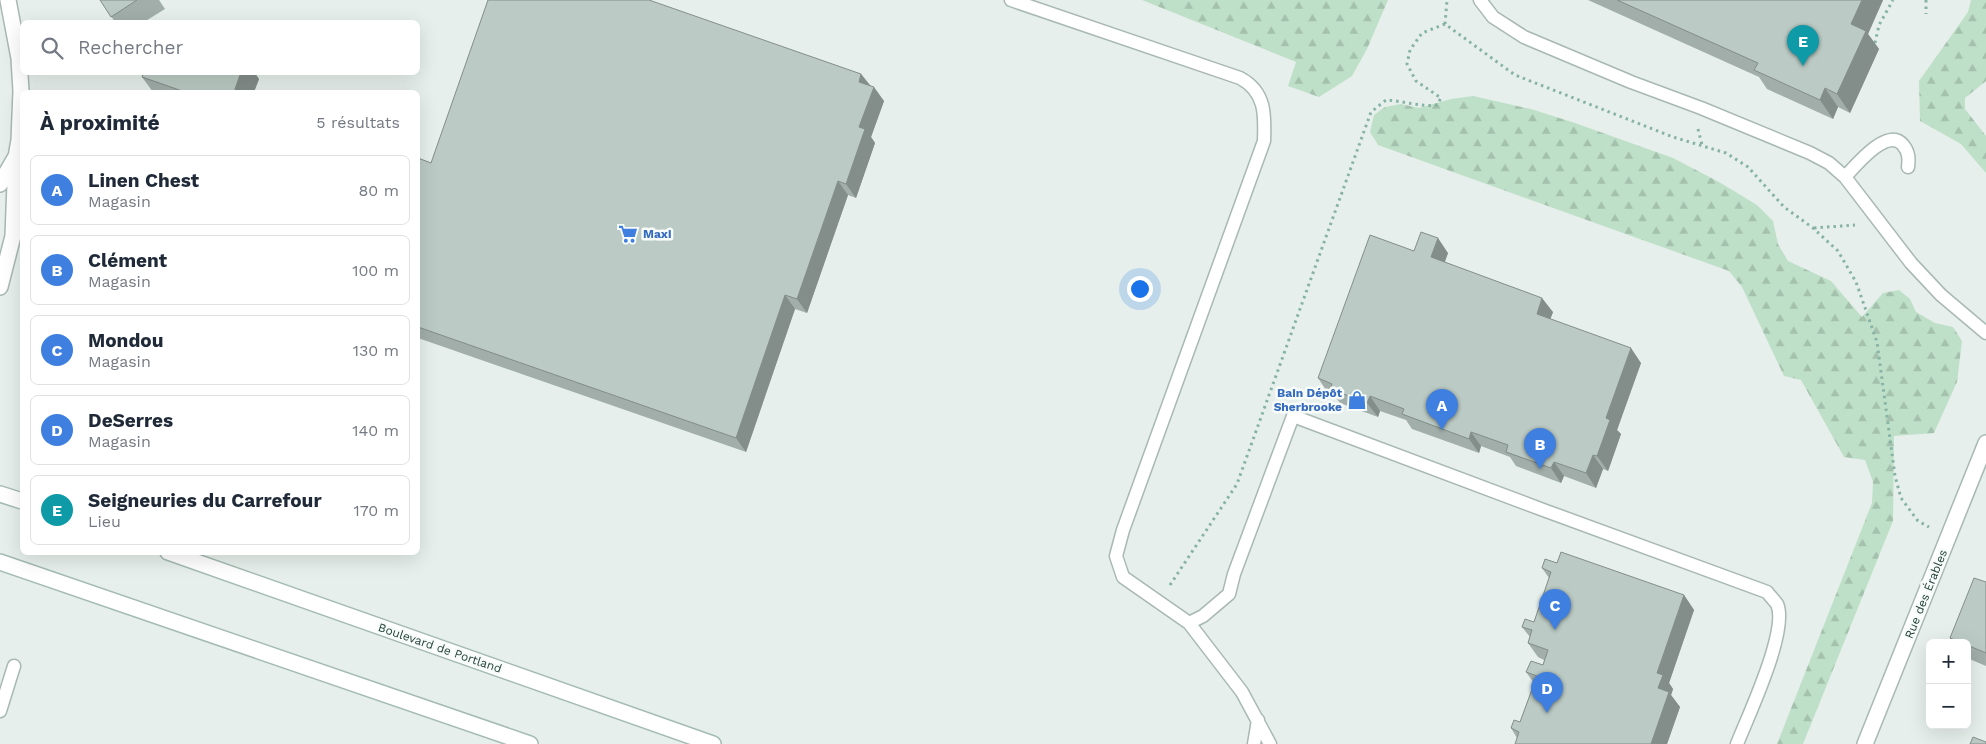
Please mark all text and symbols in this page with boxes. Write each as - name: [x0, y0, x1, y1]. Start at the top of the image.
- search box: [20, 20, 420, 75]
- pin: E: [1787, 25, 1819, 66]
- icon: search: [38, 34, 66, 62]
- text: Rechercher: [78, 36, 183, 59]
- text: À proximité: [40, 110, 160, 135]
- text: 5 résultats: [316, 113, 400, 132]
- text: Linen Chest: [88, 169, 199, 192]
- text: A: [52, 181, 62, 200]
- text: 80 m: [358, 181, 399, 200]
- text: Magasin: [88, 192, 151, 211]
- supermarket icon: Maxi: [617, 223, 639, 245]
- place label: Maxi: [643, 227, 671, 241]
- text: Clément: [88, 249, 167, 272]
- text: B: [52, 261, 62, 280]
- text: 100 m: [352, 261, 399, 280]
- text: Magasin: [88, 272, 151, 291]
- your location: [1127, 276, 1153, 302]
- text: Mondou: [88, 329, 163, 352]
- text: C: [52, 341, 62, 360]
- text: 130 m: [353, 341, 399, 360]
- text: Magasin: [88, 352, 151, 371]
- place label: Bain Dépôt Sherbrooke: [1274, 386, 1343, 414]
- shop icon: Bain Dépôt Sherbrooke: [1346, 389, 1368, 411]
- pin: A: [1426, 389, 1458, 430]
- text: DeSerres: [88, 409, 173, 432]
- text: D: [51, 421, 63, 440]
- text: 140 m: [352, 421, 399, 440]
- pin: B: [1524, 428, 1556, 469]
- text: Magasin: [88, 432, 151, 451]
- text: Seigneuries du Carrefour: [88, 489, 322, 512]
- text: E: [52, 501, 62, 520]
- text: 170 m: [353, 501, 399, 520]
- text: Lieu: [88, 512, 121, 531]
- street label: Rue des Érables: [1902, 547, 1950, 641]
- pin: C: [1539, 589, 1571, 630]
- street label: Boulevard de Portland: [376, 620, 504, 676]
- map controls: [1926, 639, 1971, 729]
- button: +: [1926, 639, 1971, 684]
- pin: D: [1531, 672, 1563, 713]
- button: −: [1926, 684, 1971, 729]

